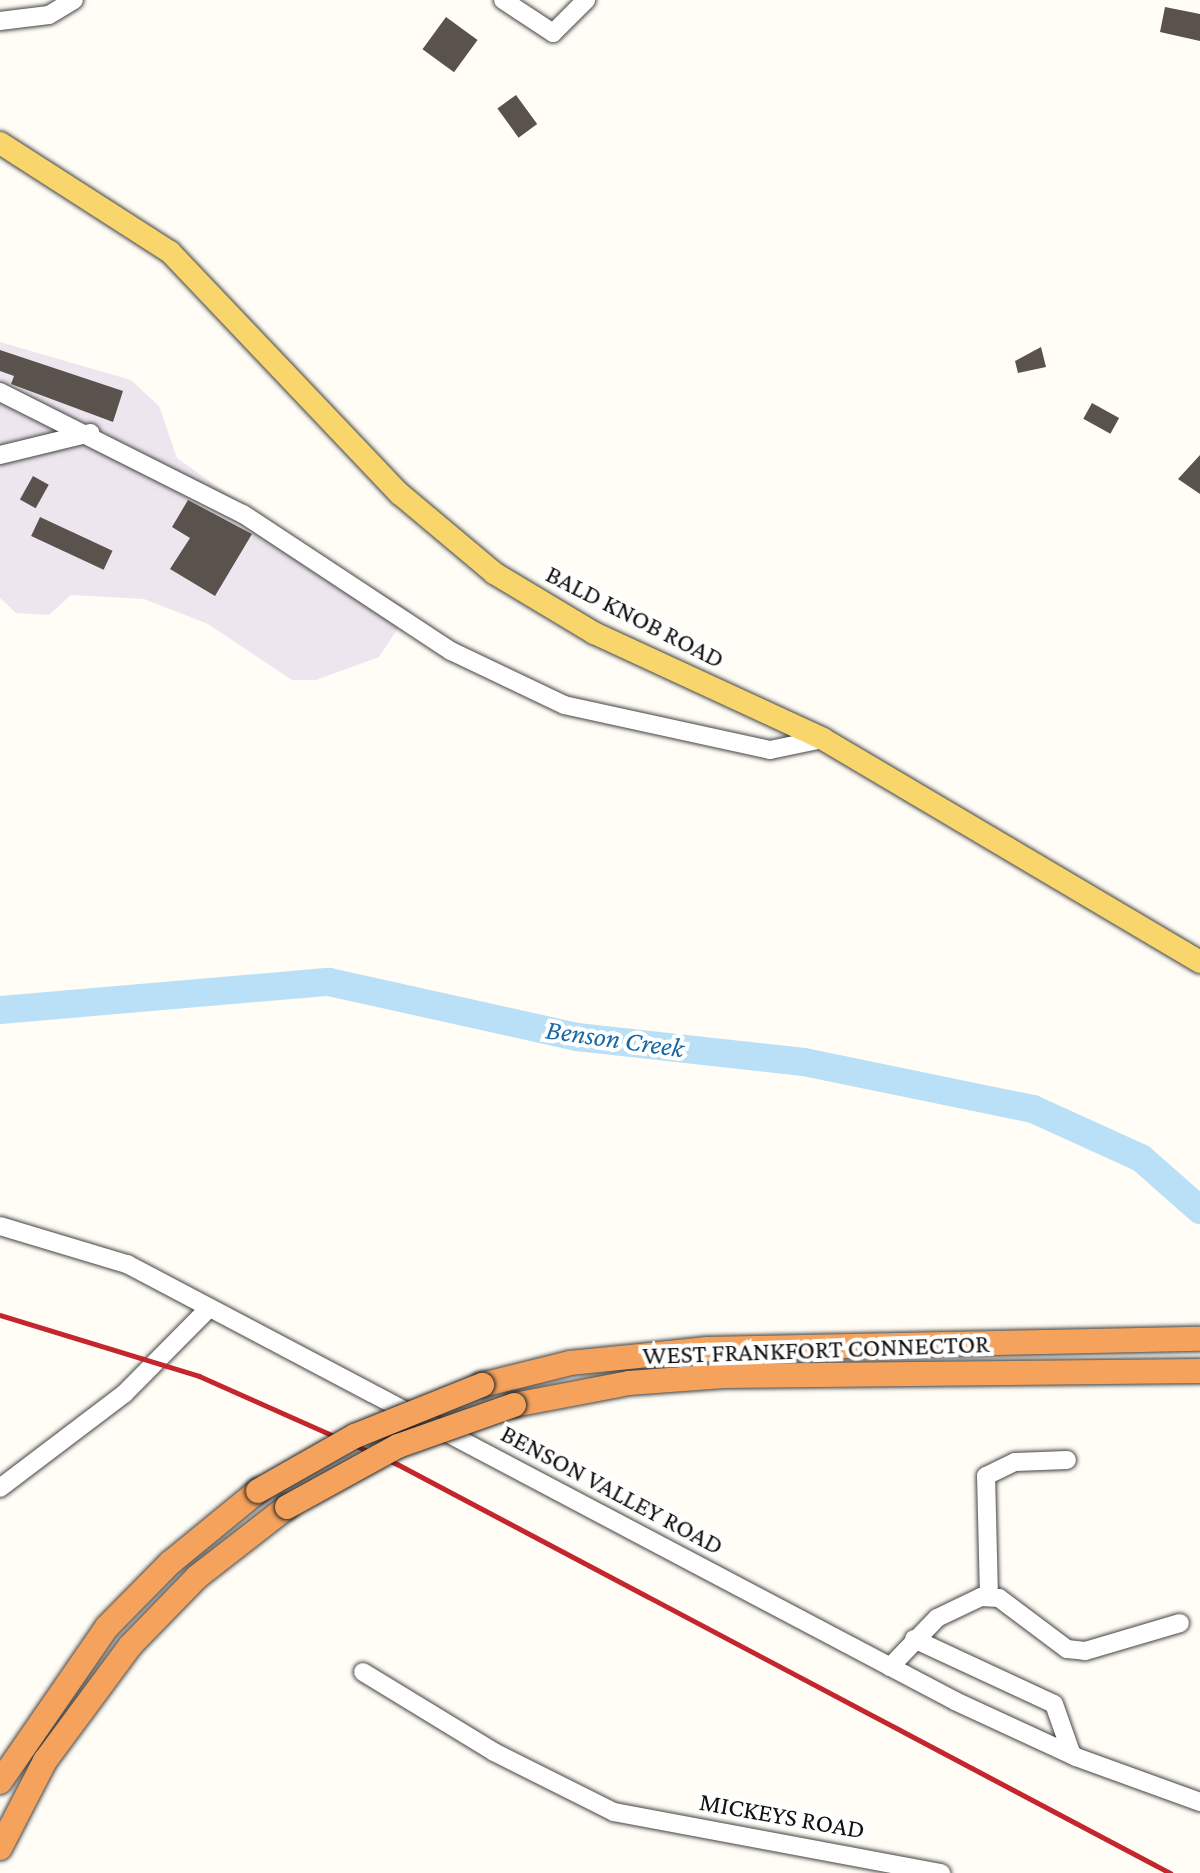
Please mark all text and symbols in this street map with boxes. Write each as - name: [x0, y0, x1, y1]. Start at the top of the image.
- street label: BALD KNOB ROAD: [541, 559, 729, 675]
- water label: Benson Creek: [544, 1013, 686, 1065]
- street label: WEST FRANKFORT CONNECTOR: [642, 1328, 990, 1372]
- street label: BENSON VALLEY ROAD: [495, 1418, 729, 1562]
- street label: MICKEYS ROAD: [697, 1786, 867, 1846]

